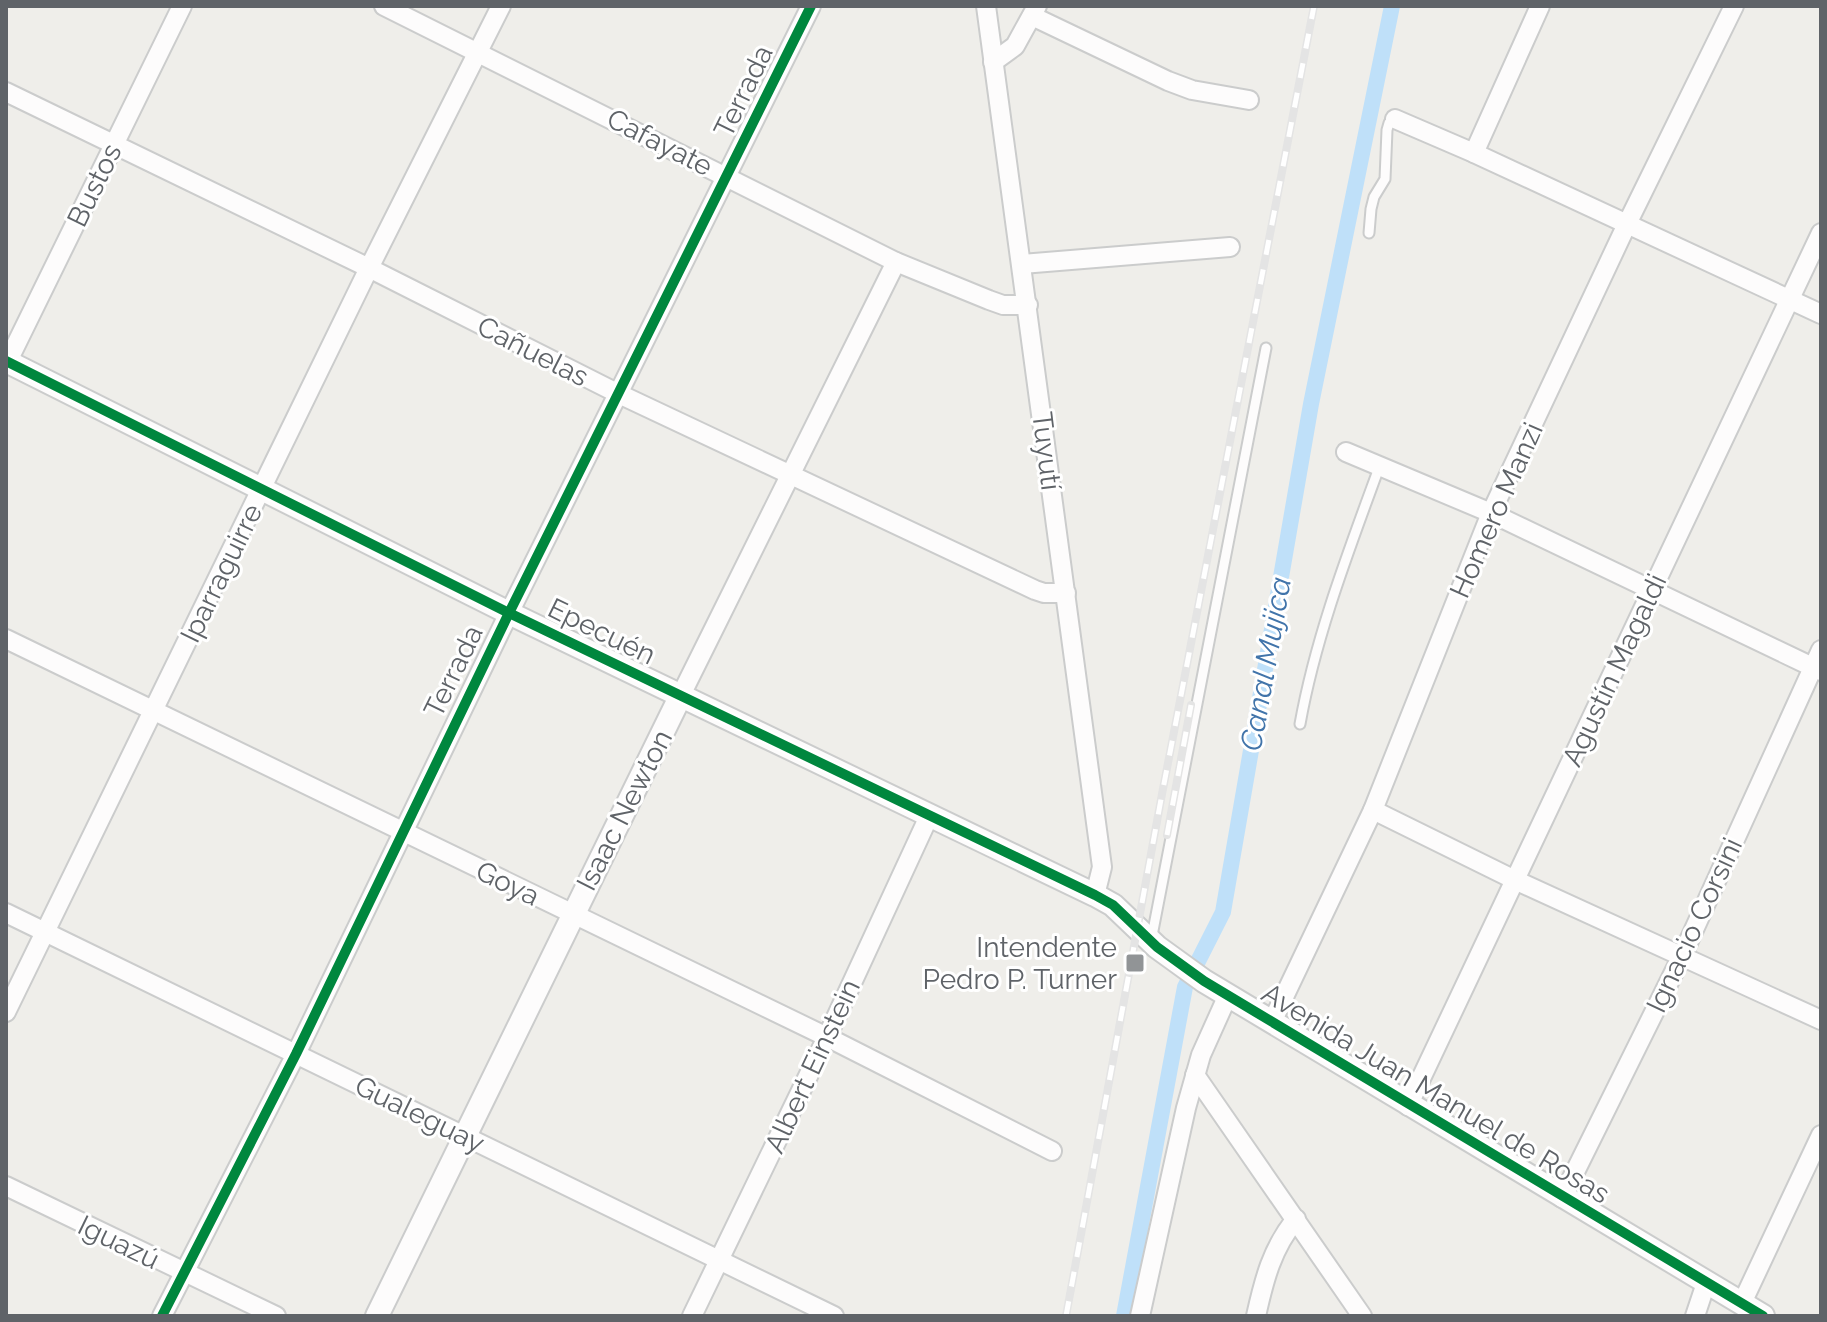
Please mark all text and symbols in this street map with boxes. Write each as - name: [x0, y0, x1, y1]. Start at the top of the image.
- street label: Terrada: [707, 40, 780, 142]
- street label: Cafayate: [602, 102, 718, 183]
- street label: Bustos: [60, 138, 129, 232]
- street label: Cañuelas: [472, 309, 594, 393]
- street label: Tuyutí: [1025, 410, 1068, 493]
- street label: Homero Manzi: [1443, 417, 1550, 603]
- street label: Iparraguirre: [174, 499, 269, 648]
- street label: Agustín Magaldi: [1555, 569, 1673, 772]
- water label: Canal Mujica: [1233, 574, 1298, 754]
- street label: Epecuén: [543, 591, 661, 672]
- street label: Terrada: [417, 620, 490, 722]
- street label: Isaac Newton: [570, 724, 679, 896]
- street label: Ignacio Corsini: [1640, 833, 1749, 1018]
- street label: Goya: [471, 854, 545, 913]
- place label: Intendente Pedro P. Turner: [923, 931, 1117, 996]
- marker: Intendente Pedro P. Turner: [1124, 952, 1146, 974]
- street label: Albert Einstein: [758, 974, 867, 1158]
- street label: Avenida Juan Manuel de Rosas: [1256, 976, 1616, 1211]
- street label: Gualeguay: [350, 1069, 490, 1160]
- street label: Iguazú: [73, 1209, 165, 1276]

